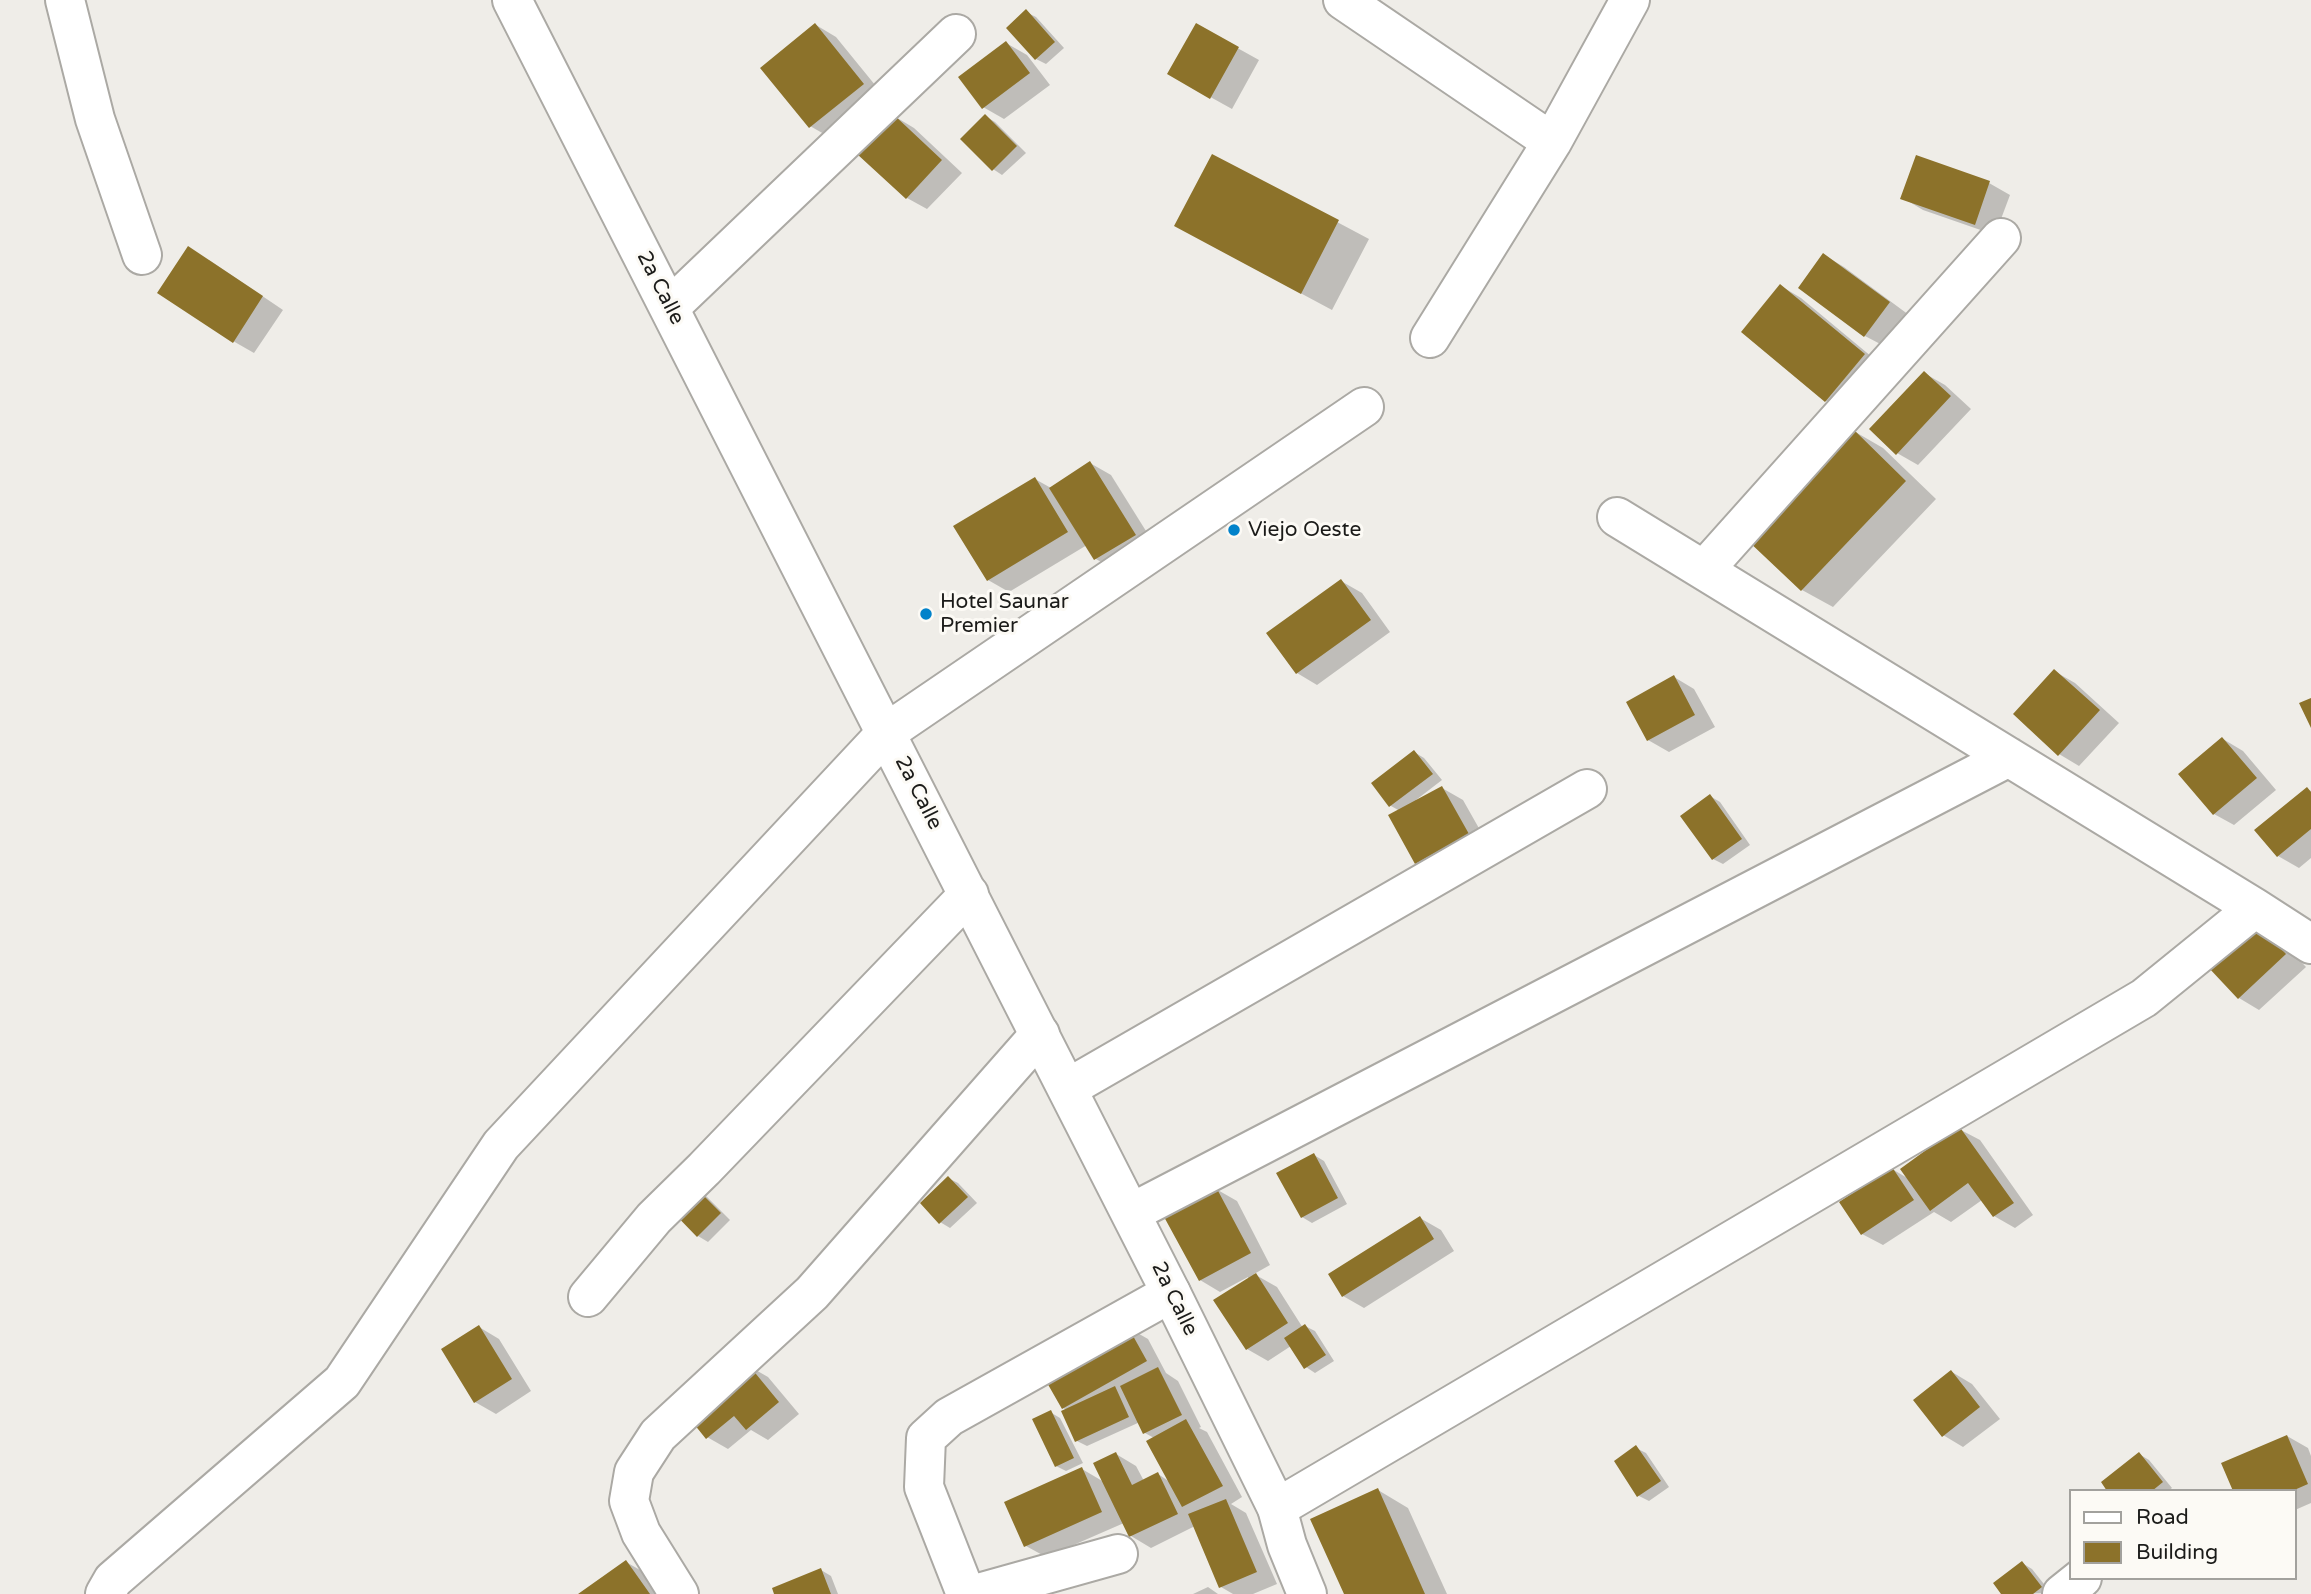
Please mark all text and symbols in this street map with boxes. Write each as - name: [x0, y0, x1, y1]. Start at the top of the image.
- street label: 2a Calle: [631, 247, 689, 329]
- place label: Viejo Oeste: [1248, 517, 1361, 543]
- marker: Viejo Oeste: [1226, 522, 1242, 538]
- place label: Hotel Saunar Premier: [940, 589, 1069, 639]
- marker: Hotel Saunar Premier: [918, 606, 934, 622]
- street label: 2a Calle: [889, 752, 947, 834]
- street label: 2a Calle: [1145, 1258, 1203, 1340]
- legend: [2070, 1489, 2297, 1580]
- text: Road: [2136, 1505, 2189, 1530]
- text: Building: [2136, 1540, 2218, 1565]

